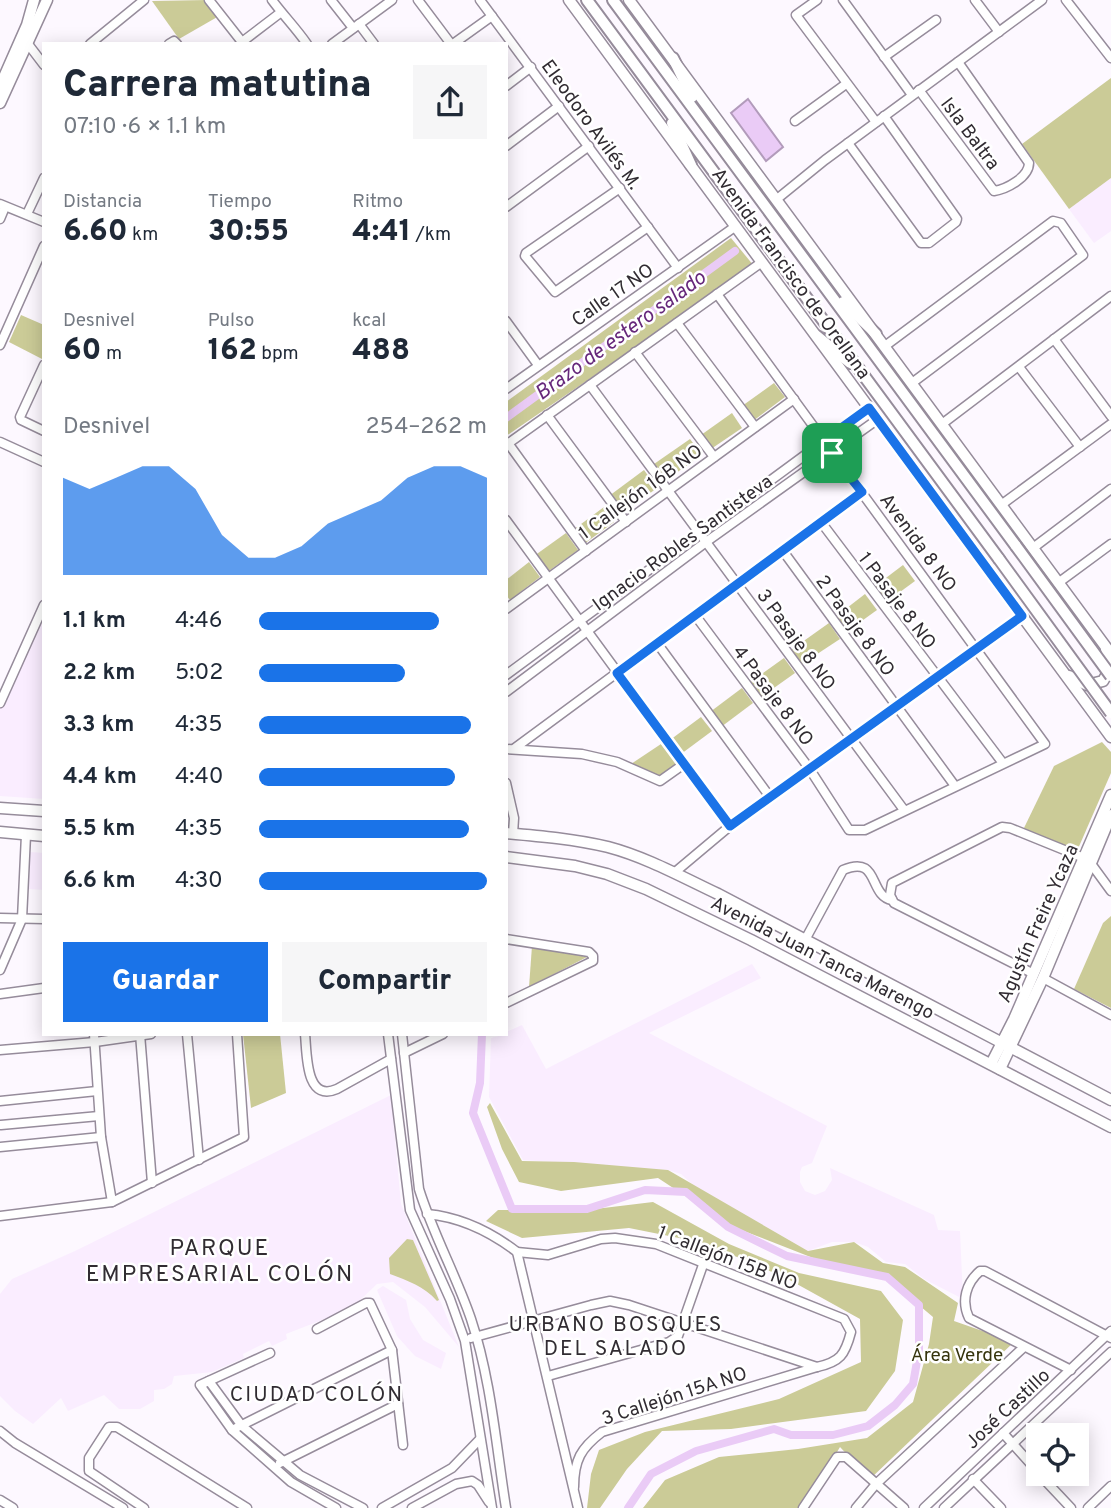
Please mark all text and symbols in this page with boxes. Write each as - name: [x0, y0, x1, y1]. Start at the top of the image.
- street label: Eleodoro Avilés M.: [535, 56, 646, 195]
- text: Carrera matutina: [63, 62, 372, 111]
- button: share: [413, 65, 487, 139]
- street label: Isla Baltra: [934, 93, 1004, 175]
- text: 07:10 · 6 × 1.1 km: [63, 113, 226, 142]
- street label: Avenida Francisco de Orellana: [706, 164, 875, 385]
- text: Distancia: [63, 190, 142, 214]
- text: Tiempo: [208, 190, 272, 214]
- text: Ritmo: [352, 190, 403, 214]
- text: 6.60: [63, 214, 128, 251]
- text: 30:55: [208, 214, 289, 251]
- text: 4:41: [352, 214, 411, 251]
- text: km: [128, 223, 158, 247]
- text: /km: [411, 223, 451, 247]
- street label: Calle 17 NO: [567, 259, 659, 333]
- water label: Brazo de estero salado: [530, 265, 712, 407]
- text: Desnivel: [63, 309, 135, 333]
- text: Pulso: [208, 309, 254, 333]
- text: kcal: [352, 309, 386, 333]
- text: 60: [63, 333, 102, 370]
- text: 162: [208, 333, 257, 370]
- text: 488: [352, 333, 410, 370]
- text: m: [102, 342, 122, 366]
- text: bpm: [257, 342, 299, 366]
- text: Desnivel: [63, 413, 150, 442]
- text: 254–262 m: [365, 413, 487, 442]
- pin: [802, 423, 862, 483]
- icon: arrive: [813, 434, 851, 472]
- street label: 1 Callejón 16B NO: [575, 440, 708, 546]
- street label: Ignacio Robles Santisteva: [588, 470, 778, 617]
- street label: Avenida 8 NO: [874, 489, 961, 597]
- street label: 1 Pasaje 8 NO: [852, 548, 941, 654]
- street label: 2 Pasaje 8 NO: [809, 571, 899, 682]
- street label: 3 Pasaje 8 NO: [751, 585, 840, 696]
- text: 1.1 km: [63, 607, 126, 636]
- text: 4:46: [175, 607, 222, 636]
- street label: 4 Pasaje 8 NO: [727, 641, 818, 751]
- text: 2.2 km: [63, 659, 136, 688]
- text: 5:02: [175, 659, 223, 688]
- text: 3.3 km: [63, 711, 134, 740]
- text: 4:35: [175, 711, 223, 740]
- text: 4.4 km: [63, 763, 137, 792]
- text: 4:40: [175, 763, 224, 792]
- text: 5.5 km: [63, 815, 136, 844]
- text: 4:35: [175, 815, 223, 844]
- street label: Agustín Freire Ycaza: [993, 841, 1085, 1007]
- text: 6.6 km: [63, 867, 136, 896]
- text: 4:30: [175, 867, 223, 896]
- street label: Avenida Juan Tanca Marengo: [706, 892, 938, 1026]
- button: Guardar: [63, 942, 268, 1022]
- button: Compartir: [282, 942, 487, 1022]
- street label: 1 Callejón 15B NO: [654, 1221, 801, 1297]
- district label: PARQUE EMPRESARIAL COLÓN: [86, 1235, 354, 1290]
- district label: URBANO BOSQUES DEL SALADO: [509, 1312, 723, 1363]
- park label: Área Verde: [911, 1343, 1003, 1368]
- street label: 3 Callejón 15A NO: [599, 1362, 750, 1432]
- street label: José Castillo: [961, 1364, 1056, 1455]
- district label: CIUDAD COLÓN: [230, 1381, 404, 1409]
- map controls: [1026, 1423, 1089, 1486]
- button: locate: [1026, 1423, 1089, 1486]

